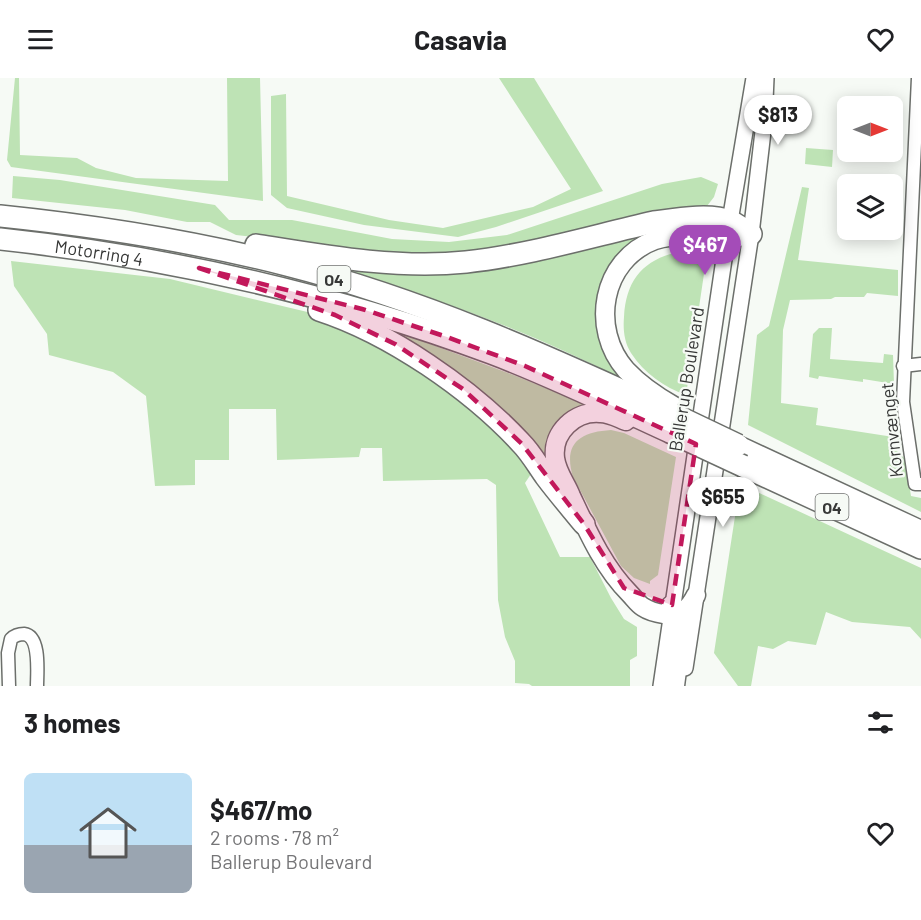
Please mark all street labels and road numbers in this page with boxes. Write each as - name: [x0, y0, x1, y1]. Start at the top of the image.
- street label: Motorring 4: [53, 235, 145, 270]
- road number: O4: [318, 266, 350, 292]
- street label: Ballerup Boulevard: [664, 305, 708, 453]
- street label: Kornvænget: [875, 381, 907, 479]
- road number: O4: [816, 494, 848, 520]

